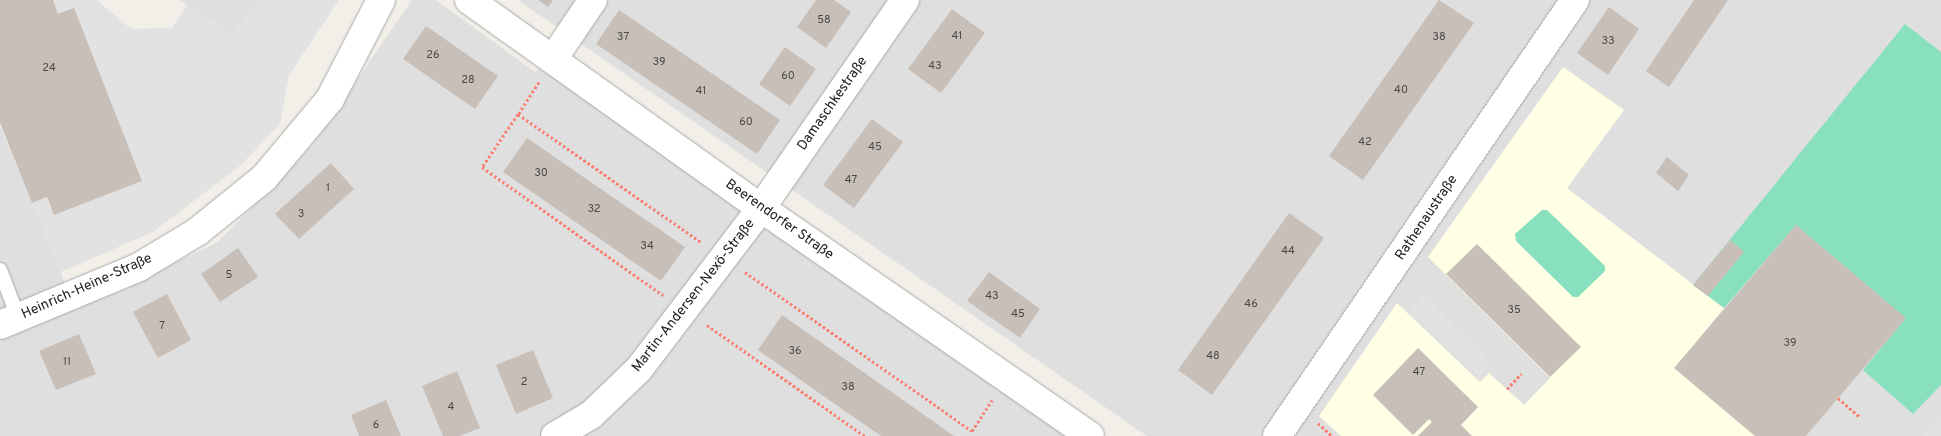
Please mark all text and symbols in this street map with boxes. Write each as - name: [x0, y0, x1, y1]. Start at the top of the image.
- house number: 58: [817, 13, 831, 27]
- house number: 41: [952, 29, 962, 43]
- house number: 37: [617, 30, 629, 44]
- house number: 38: [1432, 30, 1446, 44]
- house number: 33: [1601, 34, 1615, 48]
- house number: 26: [426, 48, 440, 62]
- street label: Damaschkestraße: [794, 54, 872, 154]
- house number: 39: [653, 55, 665, 69]
- house number: 43: [928, 59, 942, 73]
- house number: 24: [42, 61, 56, 75]
- house number: 60: [781, 69, 795, 83]
- house number: 28: [461, 73, 475, 87]
- house number: 40: [1394, 83, 1408, 97]
- house number: 41: [696, 84, 706, 98]
- house number: 60: [739, 115, 753, 129]
- house number: 42: [1358, 135, 1372, 149]
- house number: 45: [868, 140, 882, 154]
- house number: 30: [534, 166, 548, 180]
- street label: Rathenaustraße: [1392, 172, 1462, 264]
- house number: 47: [845, 173, 857, 187]
- street label: Beerendorfer Straße: [722, 176, 836, 264]
- house number: 1: [326, 181, 330, 195]
- house number: 32: [587, 202, 601, 216]
- house number: 3: [298, 207, 304, 221]
- street label: Martin-Andersen-Nexö-Straße: [629, 216, 759, 376]
- house number: 34: [640, 239, 654, 253]
- house number: 44: [1281, 244, 1295, 258]
- street label: Heinrich-Heine-Straße: [19, 251, 155, 323]
- house number: 5: [226, 268, 232, 282]
- house number: 43: [985, 289, 999, 303]
- house number: 46: [1244, 297, 1258, 311]
- house number: 35: [1507, 303, 1521, 317]
- house number: 45: [1011, 307, 1025, 321]
- house number: 7: [159, 319, 165, 333]
- house number: 39: [1784, 336, 1796, 350]
- house number: 36: [788, 344, 802, 358]
- house number: 48: [1206, 349, 1220, 363]
- house number: 11: [63, 355, 71, 369]
- house number: 47: [1413, 365, 1425, 379]
- house number: 2: [521, 375, 527, 389]
- house number: 38: [841, 380, 855, 394]
- house number: 4: [448, 400, 454, 414]
- house number: 6: [373, 418, 379, 432]

